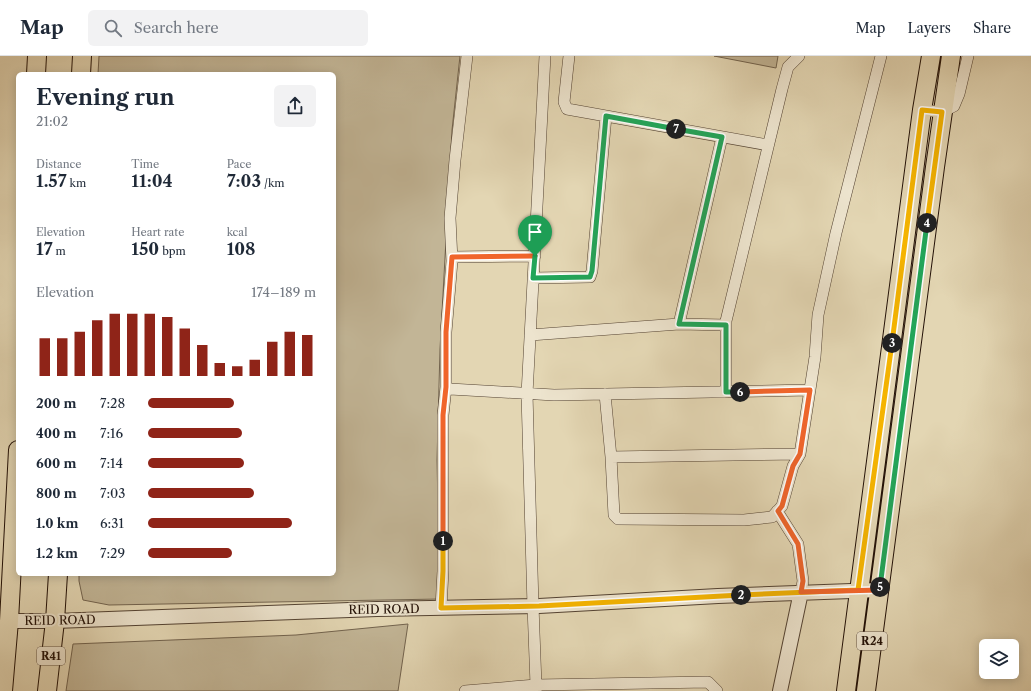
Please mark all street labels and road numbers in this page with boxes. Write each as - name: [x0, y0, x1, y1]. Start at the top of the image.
- street label: REID ROAD: [348, 601, 420, 617]
- street label: REID ROAD: [24, 612, 96, 628]
- road number: R24: [857, 632, 887, 650]
- road number: R41: [37, 647, 65, 665]

